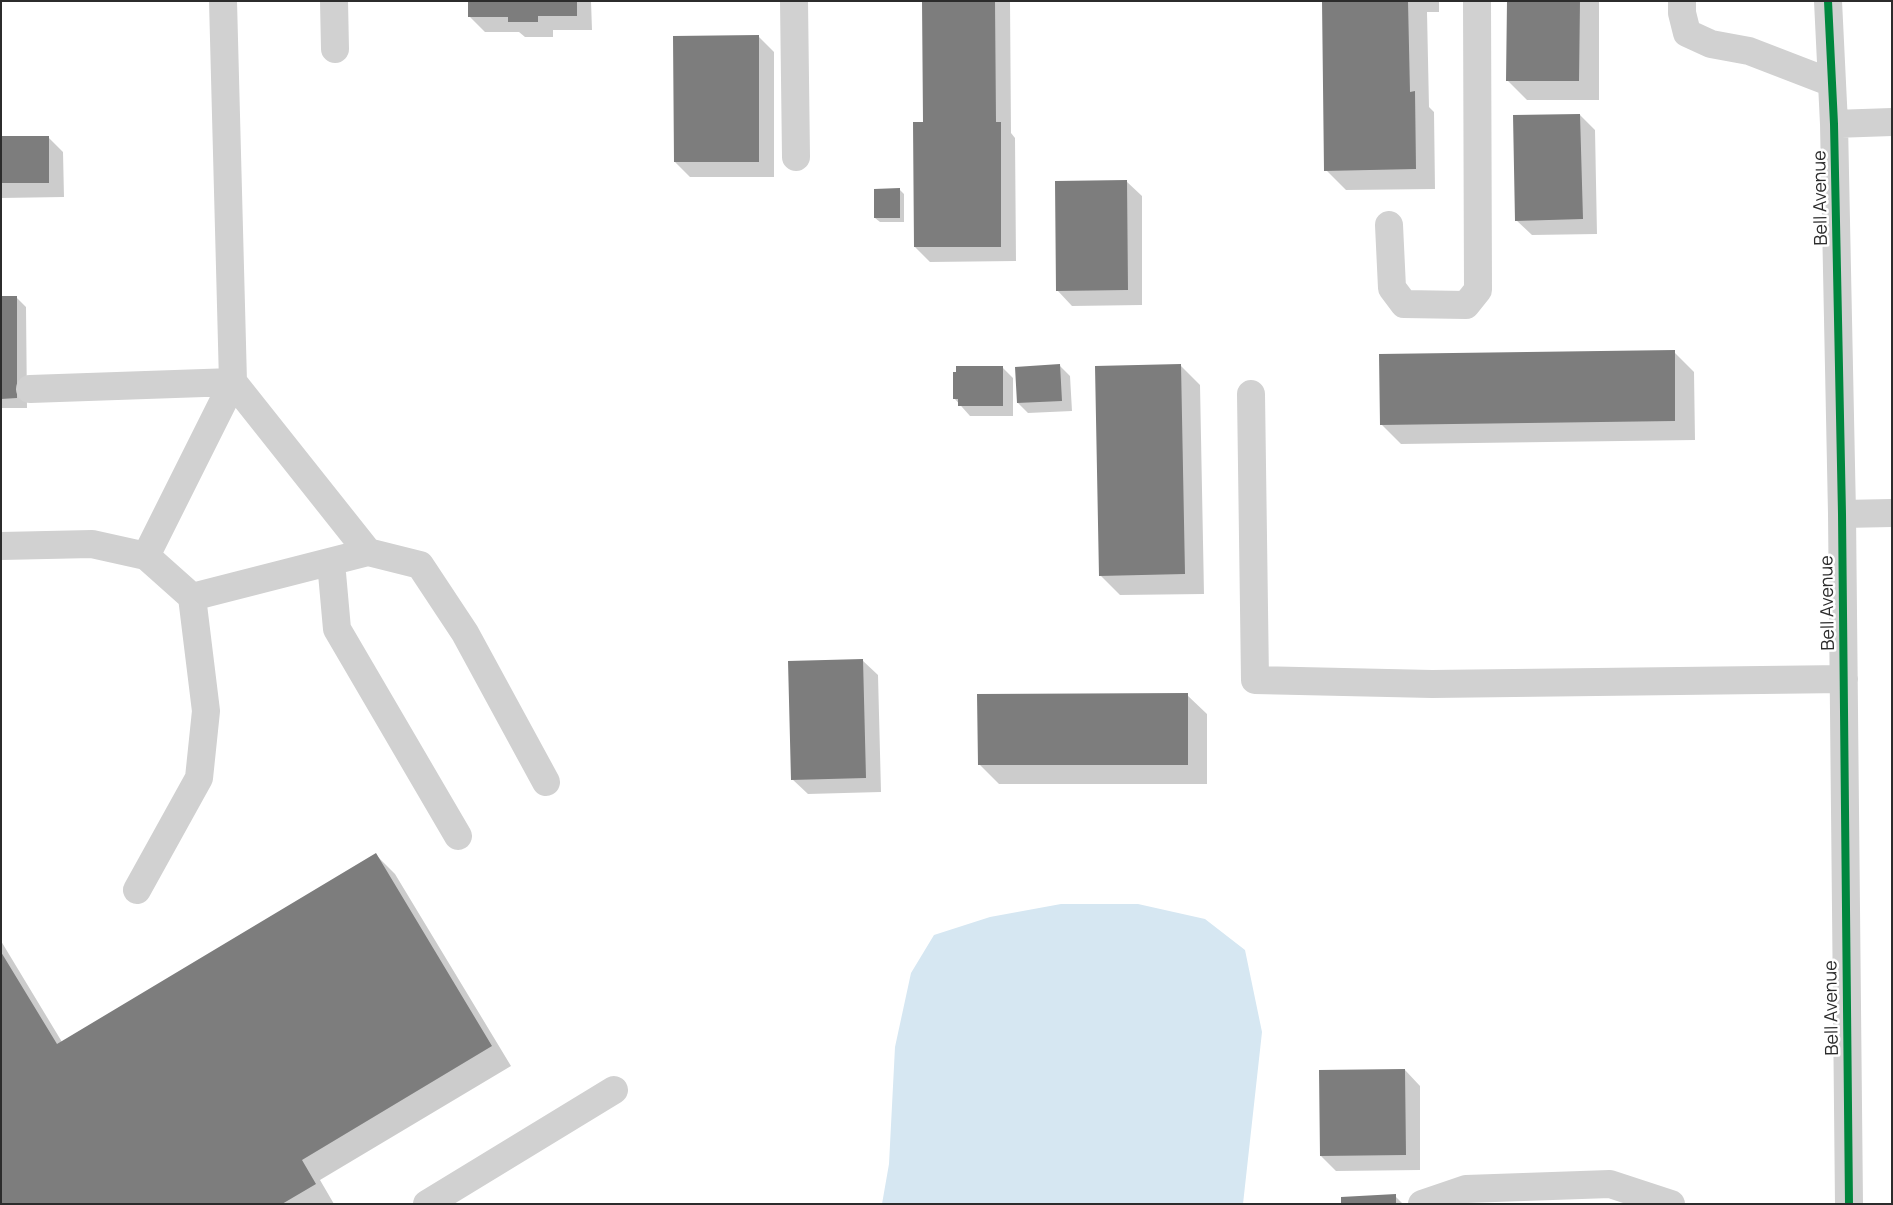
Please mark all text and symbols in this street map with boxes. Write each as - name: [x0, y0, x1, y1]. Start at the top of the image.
- street label: Bell Avenue: [1809, 150, 1833, 246]
- street label: Bell Avenue: [1816, 555, 1840, 651]
- street label: Bell Avenue: [1820, 960, 1844, 1056]

